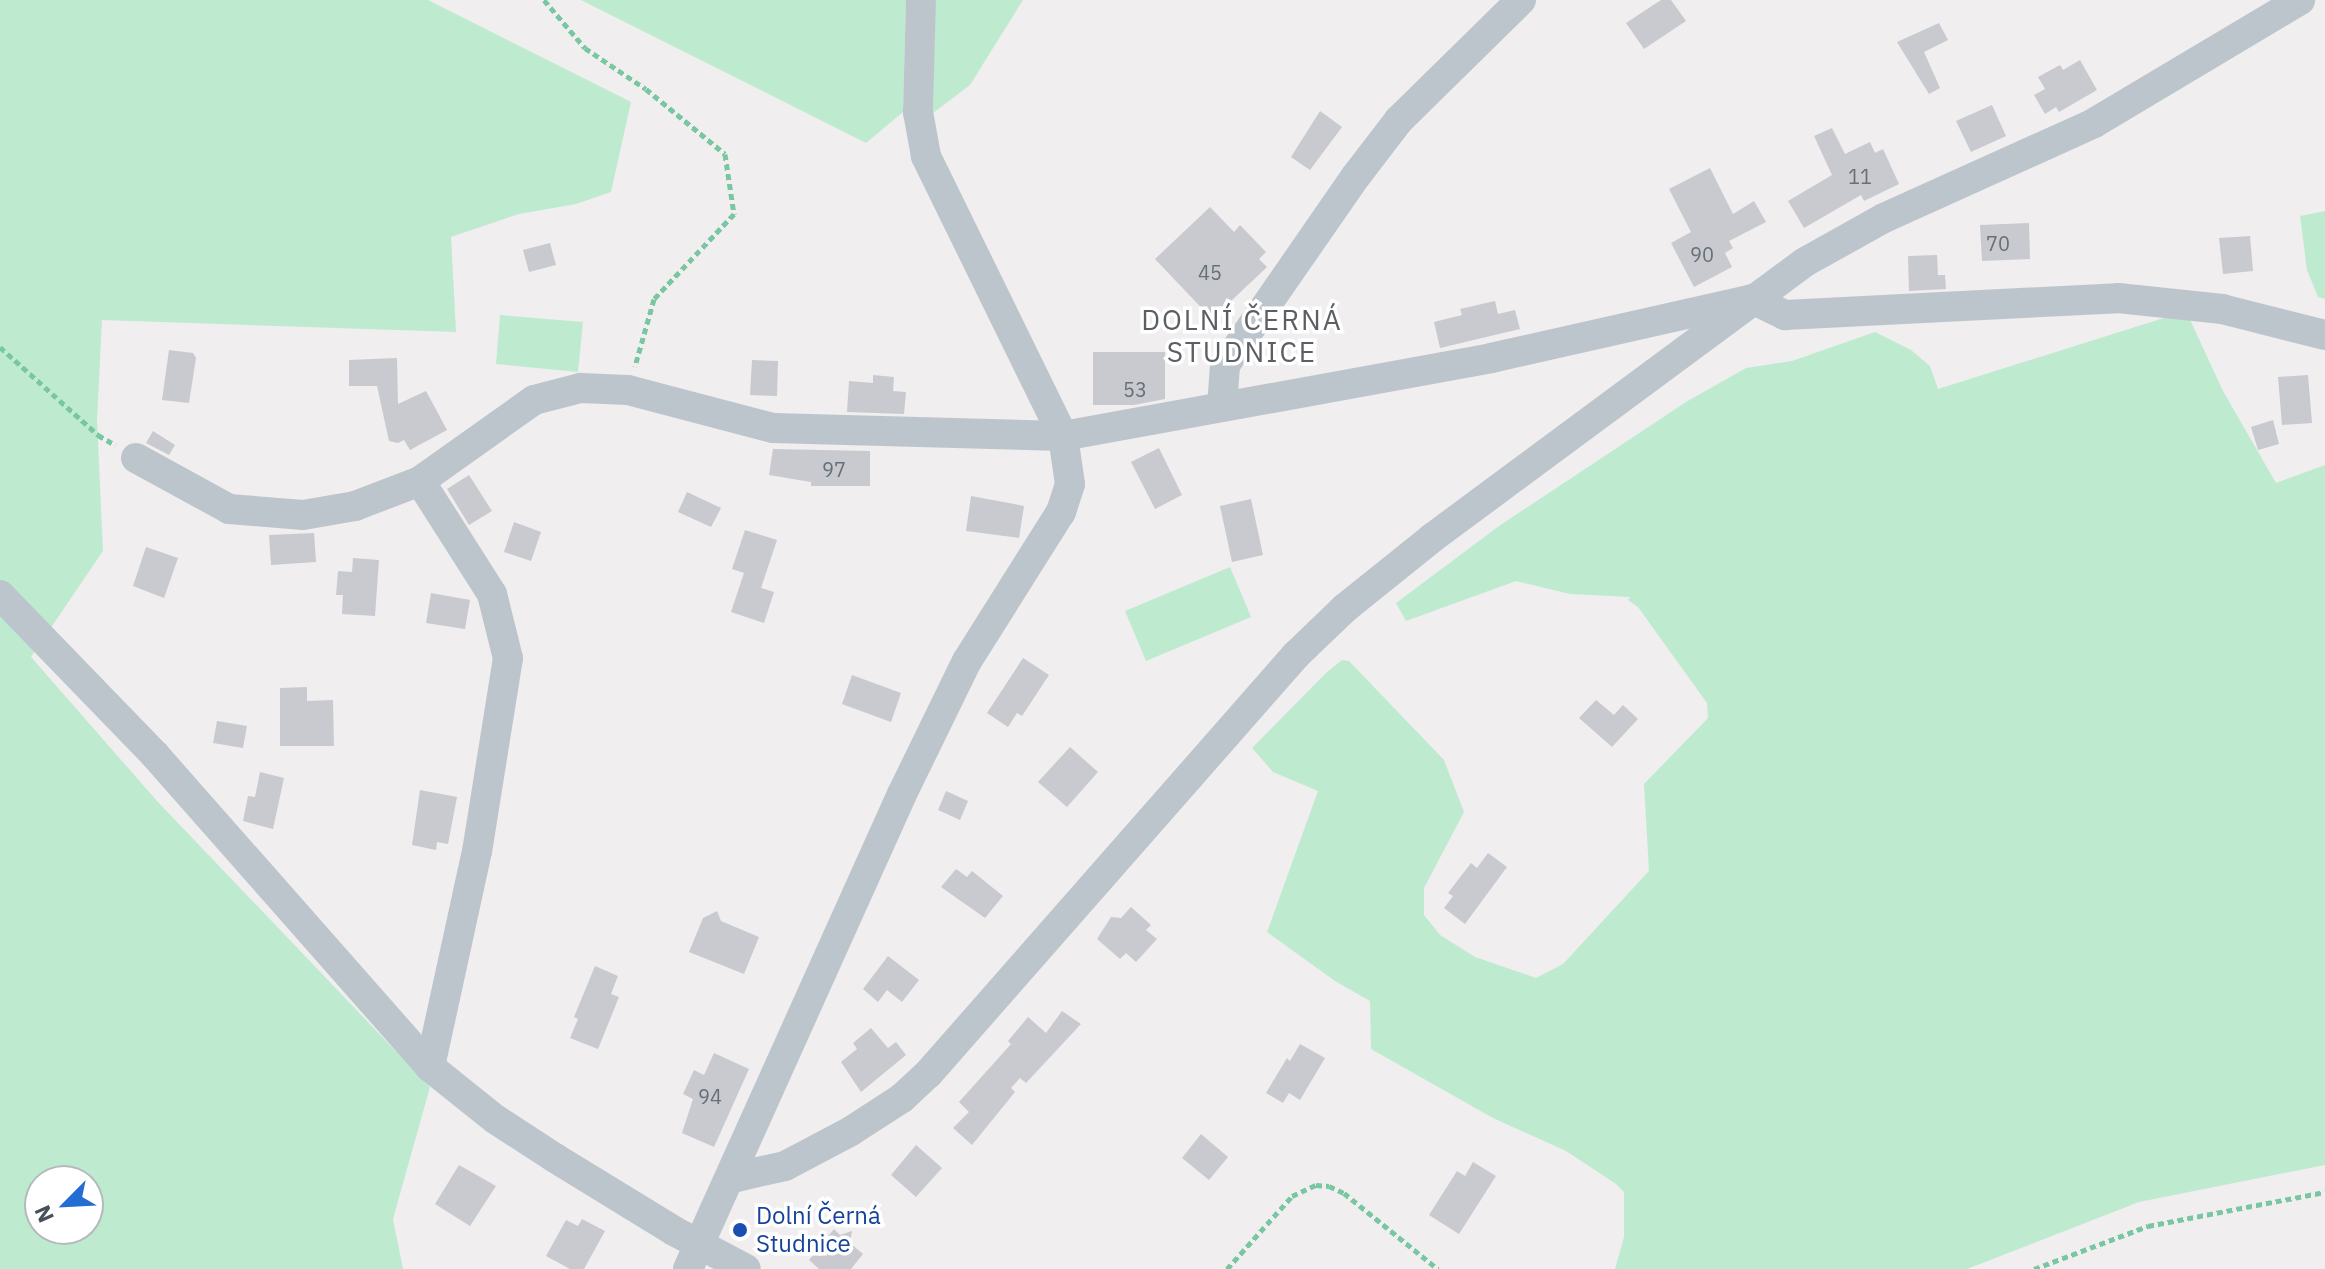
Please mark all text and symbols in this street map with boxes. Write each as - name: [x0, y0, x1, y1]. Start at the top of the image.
- house number: 11: [1848, 164, 1872, 188]
- house number: 70: [1986, 231, 2010, 255]
- house number: 90: [1690, 242, 1714, 266]
- house number: 45: [1198, 260, 1222, 284]
- district label: DOLNÍ ČERNÁ STUDNICE: [1141, 303, 1343, 369]
- house number: 53: [1123, 377, 1147, 401]
- house number: 97: [822, 457, 846, 481]
- house number: 94: [698, 1084, 722, 1108]
- north arrow: [24, 1165, 104, 1245]
- text: N: [27, 1201, 60, 1227]
- place label: Dolní Černá Studnice: [756, 1202, 881, 1258]
- marker: Dolní Černá Studnice: [731, 1221, 749, 1239]

